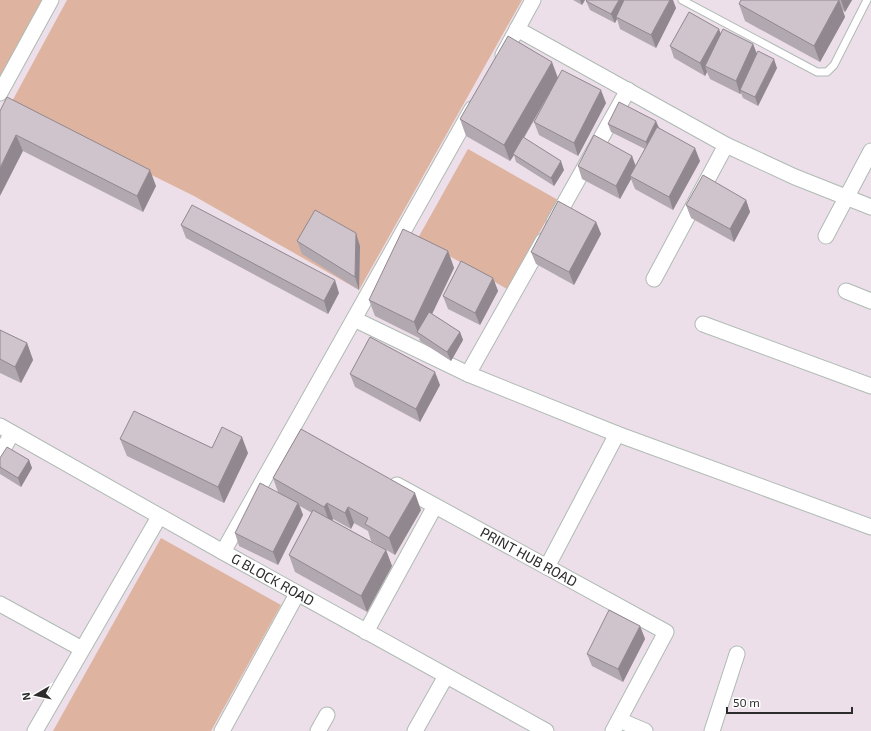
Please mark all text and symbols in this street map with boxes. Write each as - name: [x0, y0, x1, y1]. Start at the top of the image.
- street label: PRINT HUB ROAD: [477, 523, 580, 590]
- street label: G BLOCK ROAD: [229, 549, 317, 609]
- north arrow: [16, 675, 56, 715]
- scale bar: [727, 689, 852, 715]
- text: N: [19, 692, 33, 702]
- text: 50 m: [733, 695, 760, 709]

